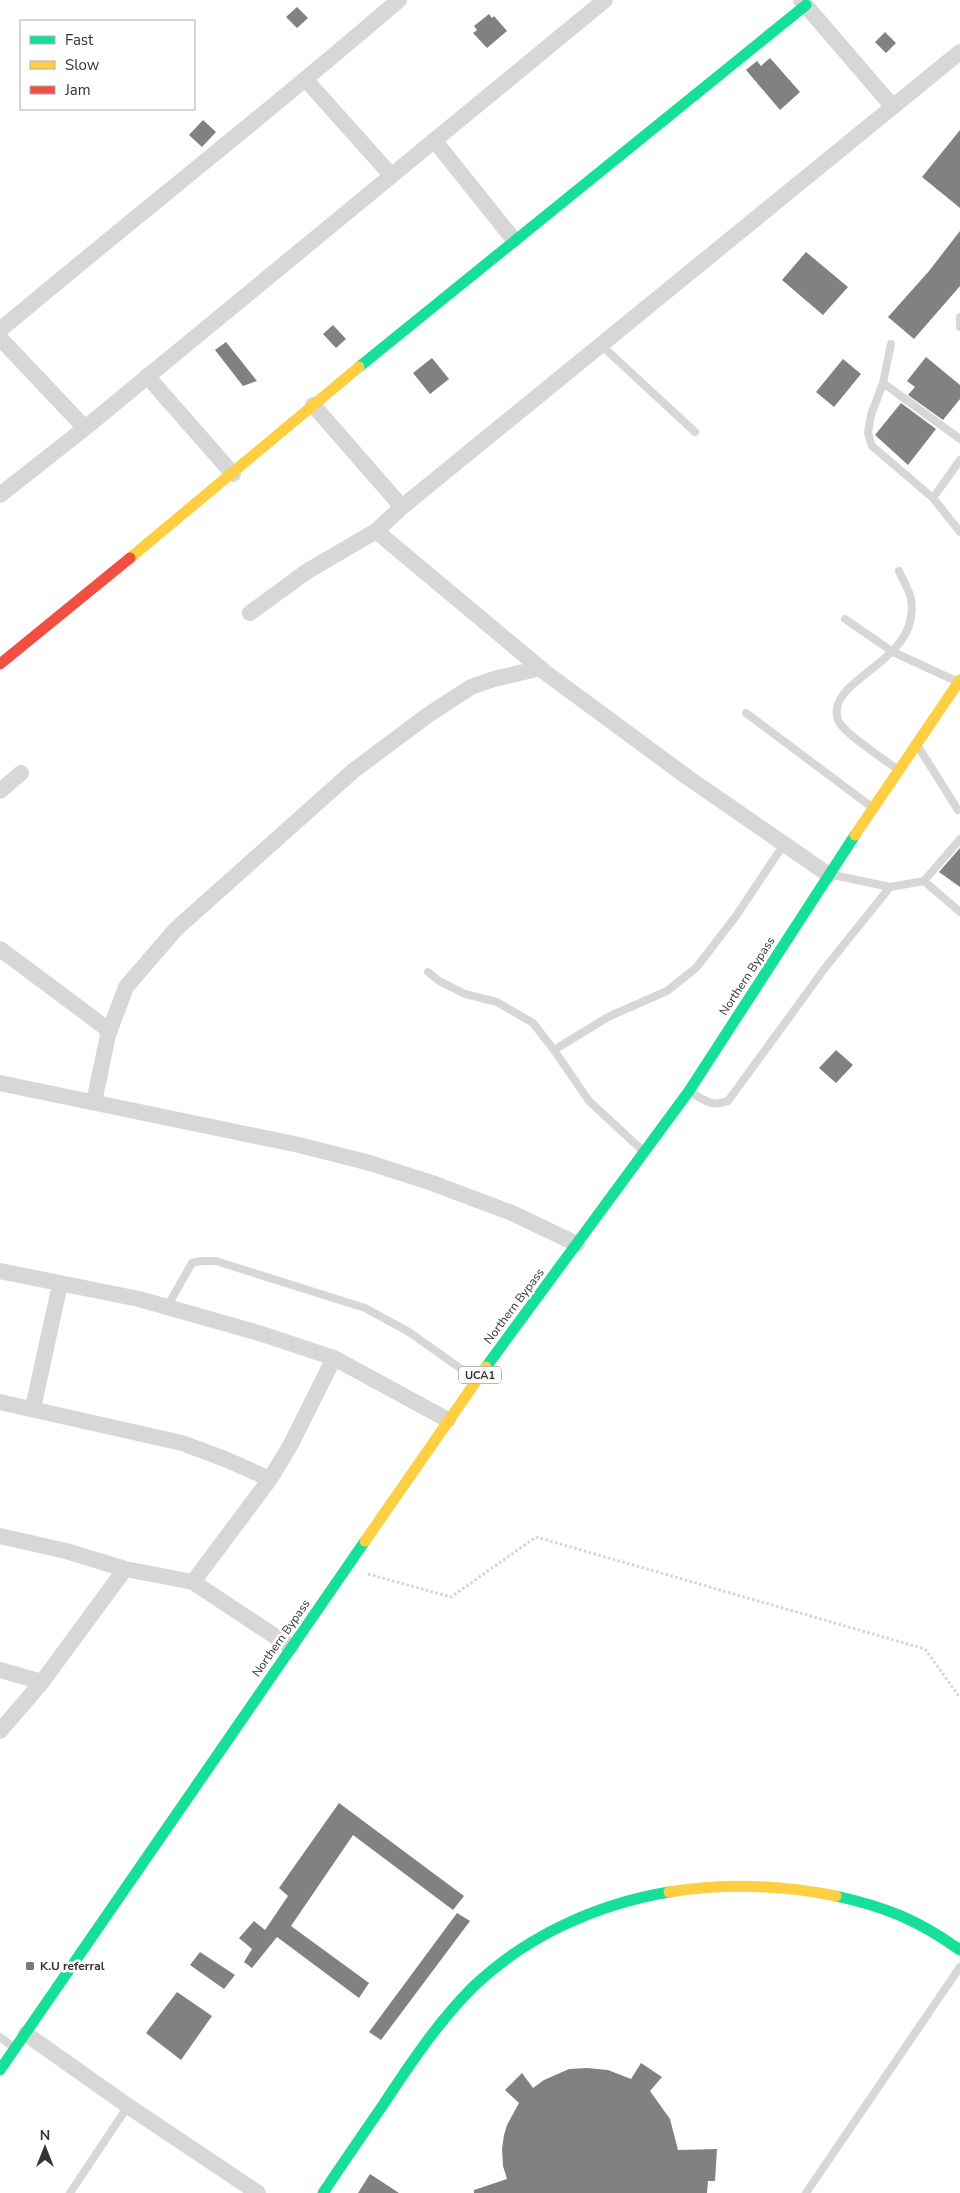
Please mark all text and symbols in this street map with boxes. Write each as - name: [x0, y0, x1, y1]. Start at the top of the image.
- legend: [20, 20, 195, 110]
- text: Fast: [65, 30, 94, 50]
- text: Slow: [65, 55, 100, 75]
- text: Jam: [64, 80, 91, 100]
- street label: Northern Bypass: [716, 933, 779, 1018]
- street label: Northern Bypass: [480, 1265, 548, 1347]
- road number: UCA1: [459, 1366, 501, 1384]
- street label: Northern Bypass: [248, 1596, 314, 1680]
- place label: K.U referral: [40, 1958, 105, 1974]
- marker: K.U referral: [24, 1960, 36, 1972]
- north arrow: [20, 2123, 70, 2173]
- text: N: [40, 2126, 50, 2145]

